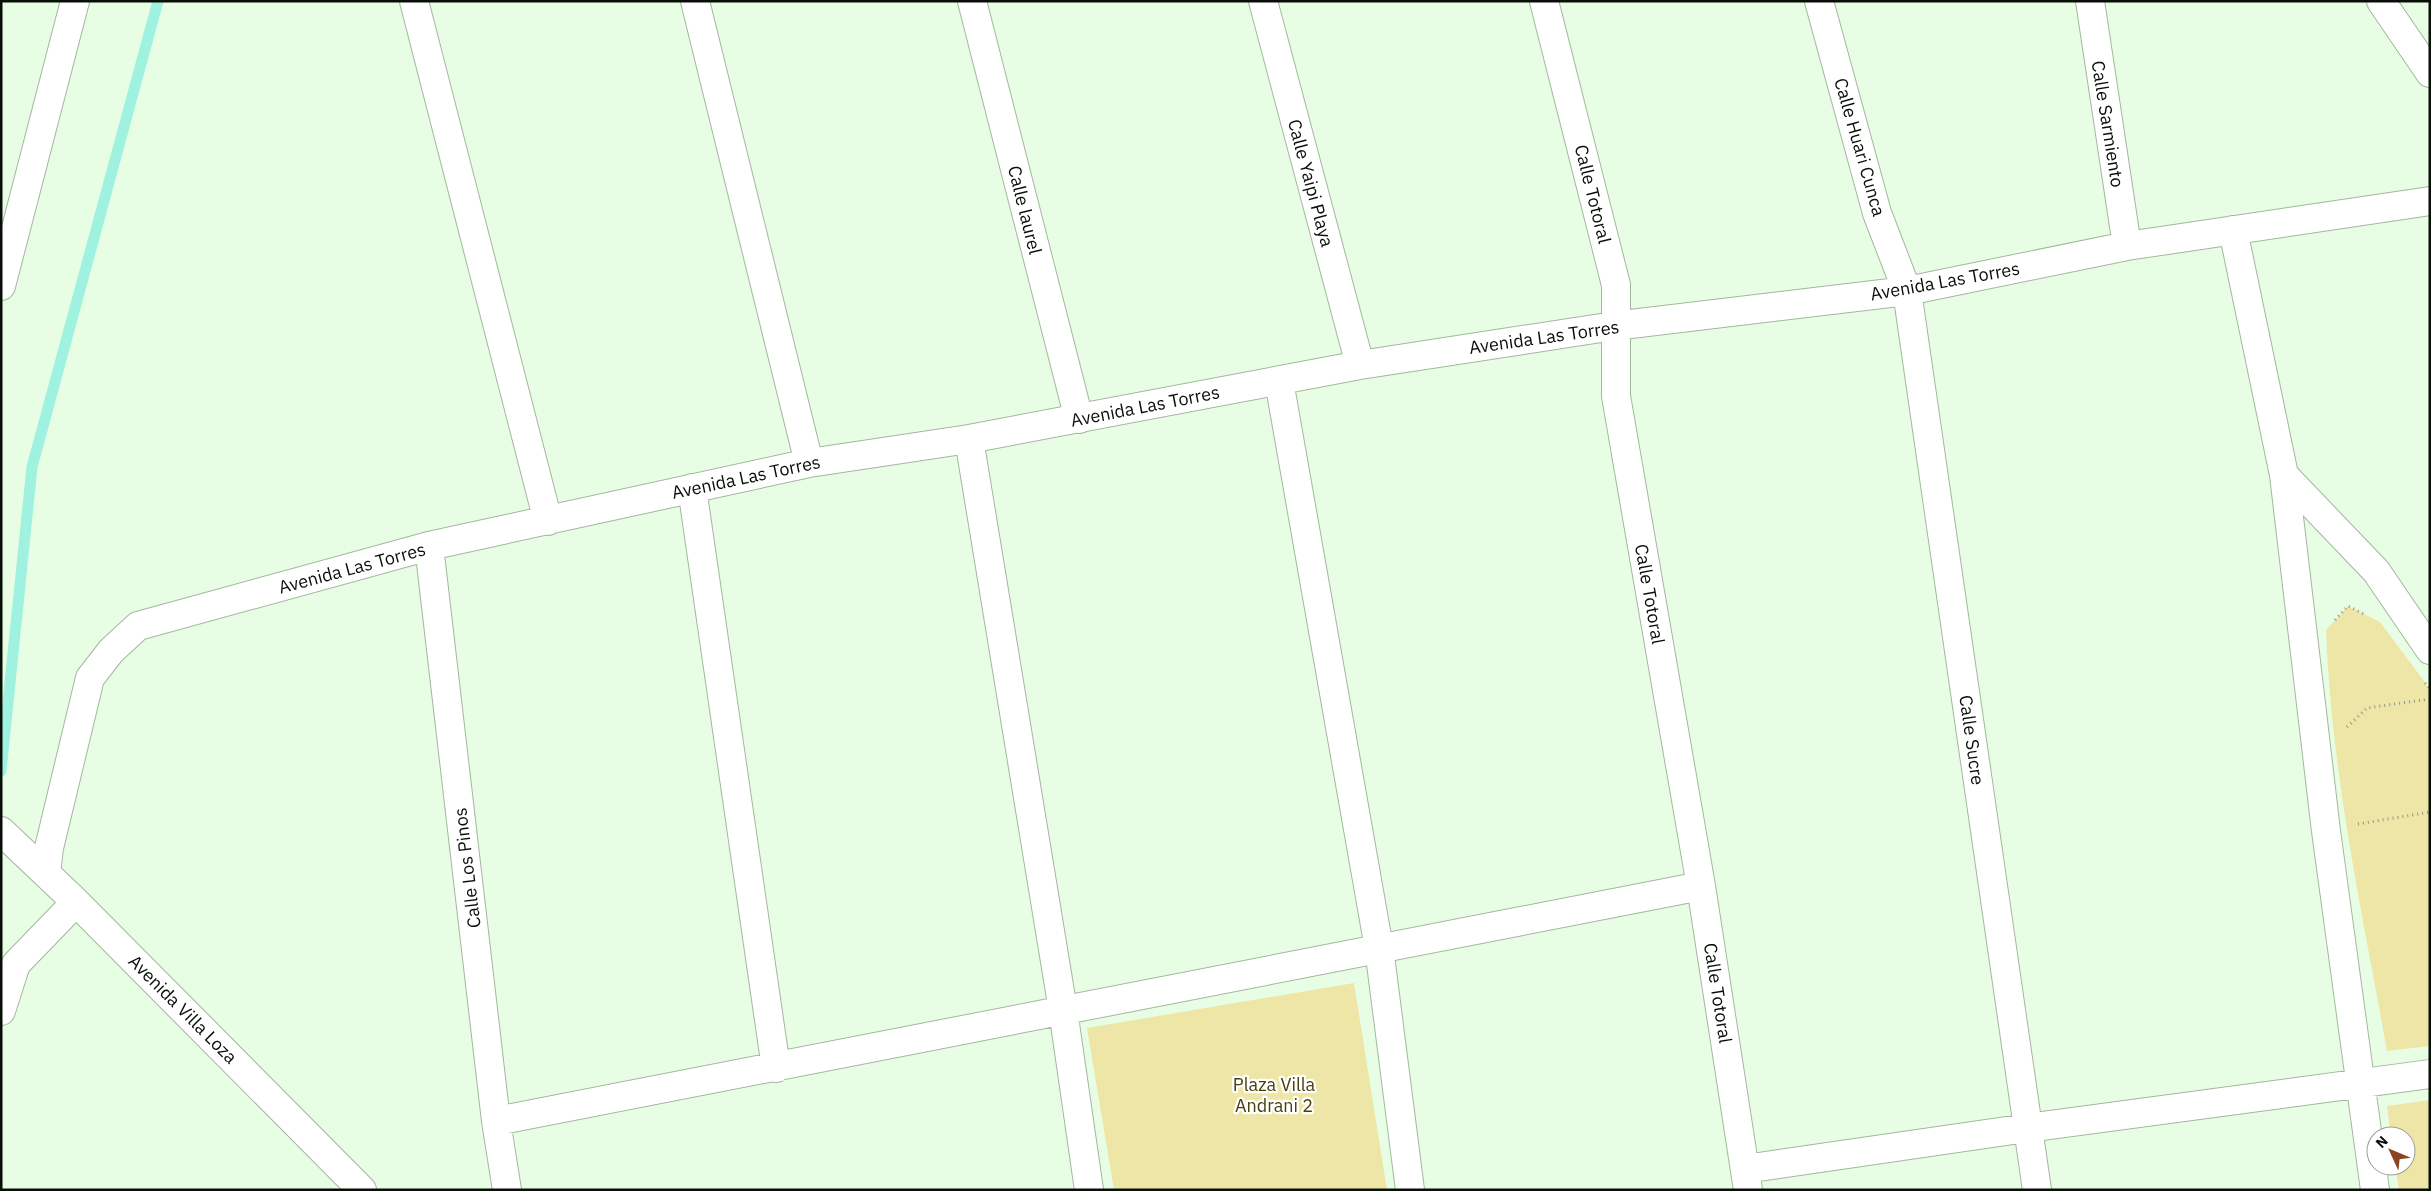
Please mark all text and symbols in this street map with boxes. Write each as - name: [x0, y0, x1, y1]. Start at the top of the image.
- street label: Calle Sarmiento: [2087, 59, 2129, 189]
- street label: Calle Huari Cunca: [1829, 75, 1891, 219]
- street label: Calle Yaipi Playa: [1283, 117, 1339, 250]
- street label: Calle Totoral: [1570, 142, 1616, 246]
- street label: Calle laurel: [1003, 163, 1047, 257]
- street label: Avenida Las Torres: [1868, 257, 2022, 305]
- street label: Avenida Las Torres: [1467, 315, 1621, 359]
- street label: Avenida Las Torres: [1068, 380, 1222, 432]
- street label: Avenida Las Torres: [670, 450, 822, 504]
- street label: Avenida Las Torres: [276, 537, 428, 599]
- street label: Calle Totoral: [1630, 542, 1670, 646]
- street label: Calle Sucre: [1954, 693, 1990, 787]
- street label: Calle Los Pinos: [448, 807, 486, 929]
- street label: Calle Totoral: [1699, 941, 1737, 1045]
- street label: Avenida Villa Loza: [124, 950, 243, 1069]
- park label: Plaza Villa Andrani 2: [1233, 1073, 1316, 1117]
- north arrow: [2366, 1126, 2416, 1176]
- text: N: [2372, 1132, 2392, 1152]

